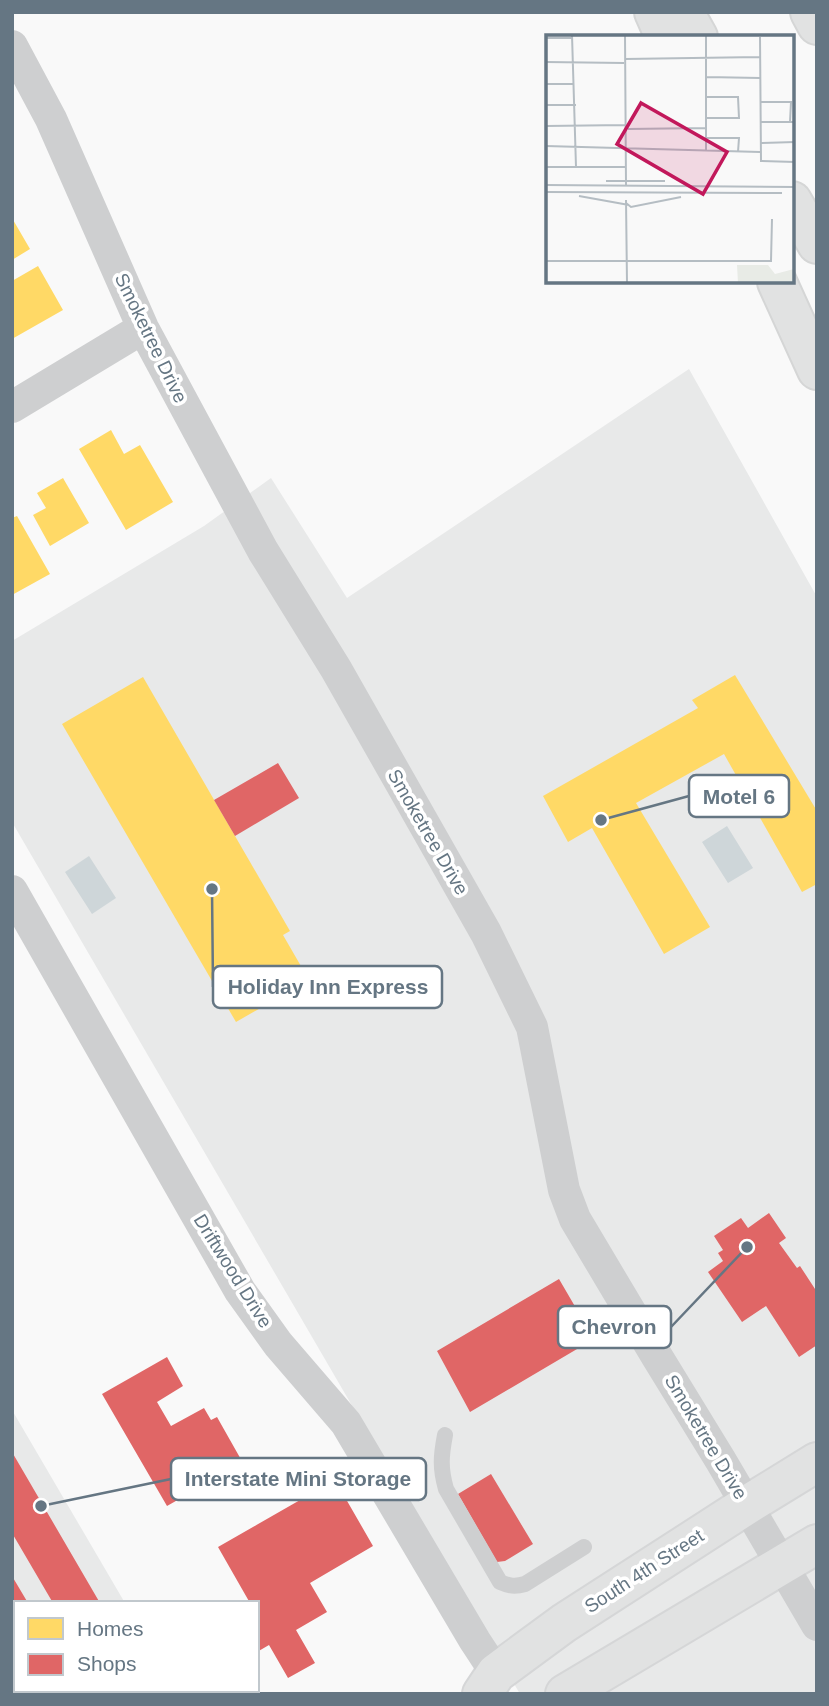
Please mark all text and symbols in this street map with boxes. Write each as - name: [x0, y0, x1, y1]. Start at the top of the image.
- inset map: [546, 35, 794, 284]
- street label: Smoketree Drive: [111, 270, 191, 406]
- street label: Smoketree Drive: [384, 765, 472, 899]
- callout: Motel 6: [689, 775, 789, 817]
- text: Motel 6: [703, 785, 775, 808]
- callout: Holiday Inn Express: [213, 966, 442, 1008]
- text: Holiday Inn Express: [228, 975, 428, 998]
- street label: Driftwood Drive: [190, 1210, 276, 1332]
- callout: Chevron: [558, 1306, 671, 1348]
- text: Chevron: [571, 1315, 657, 1338]
- street label: Smoketree Drive: [661, 1371, 751, 1503]
- callout: Interstate Mini Storage: [171, 1458, 426, 1500]
- text: Interstate Mini Storage: [185, 1467, 411, 1490]
- street label: South 4th Street: [581, 1524, 708, 1617]
- legend: [14, 1601, 259, 1692]
- text: Homes: [77, 1617, 144, 1640]
- text: Shops: [77, 1652, 137, 1675]

